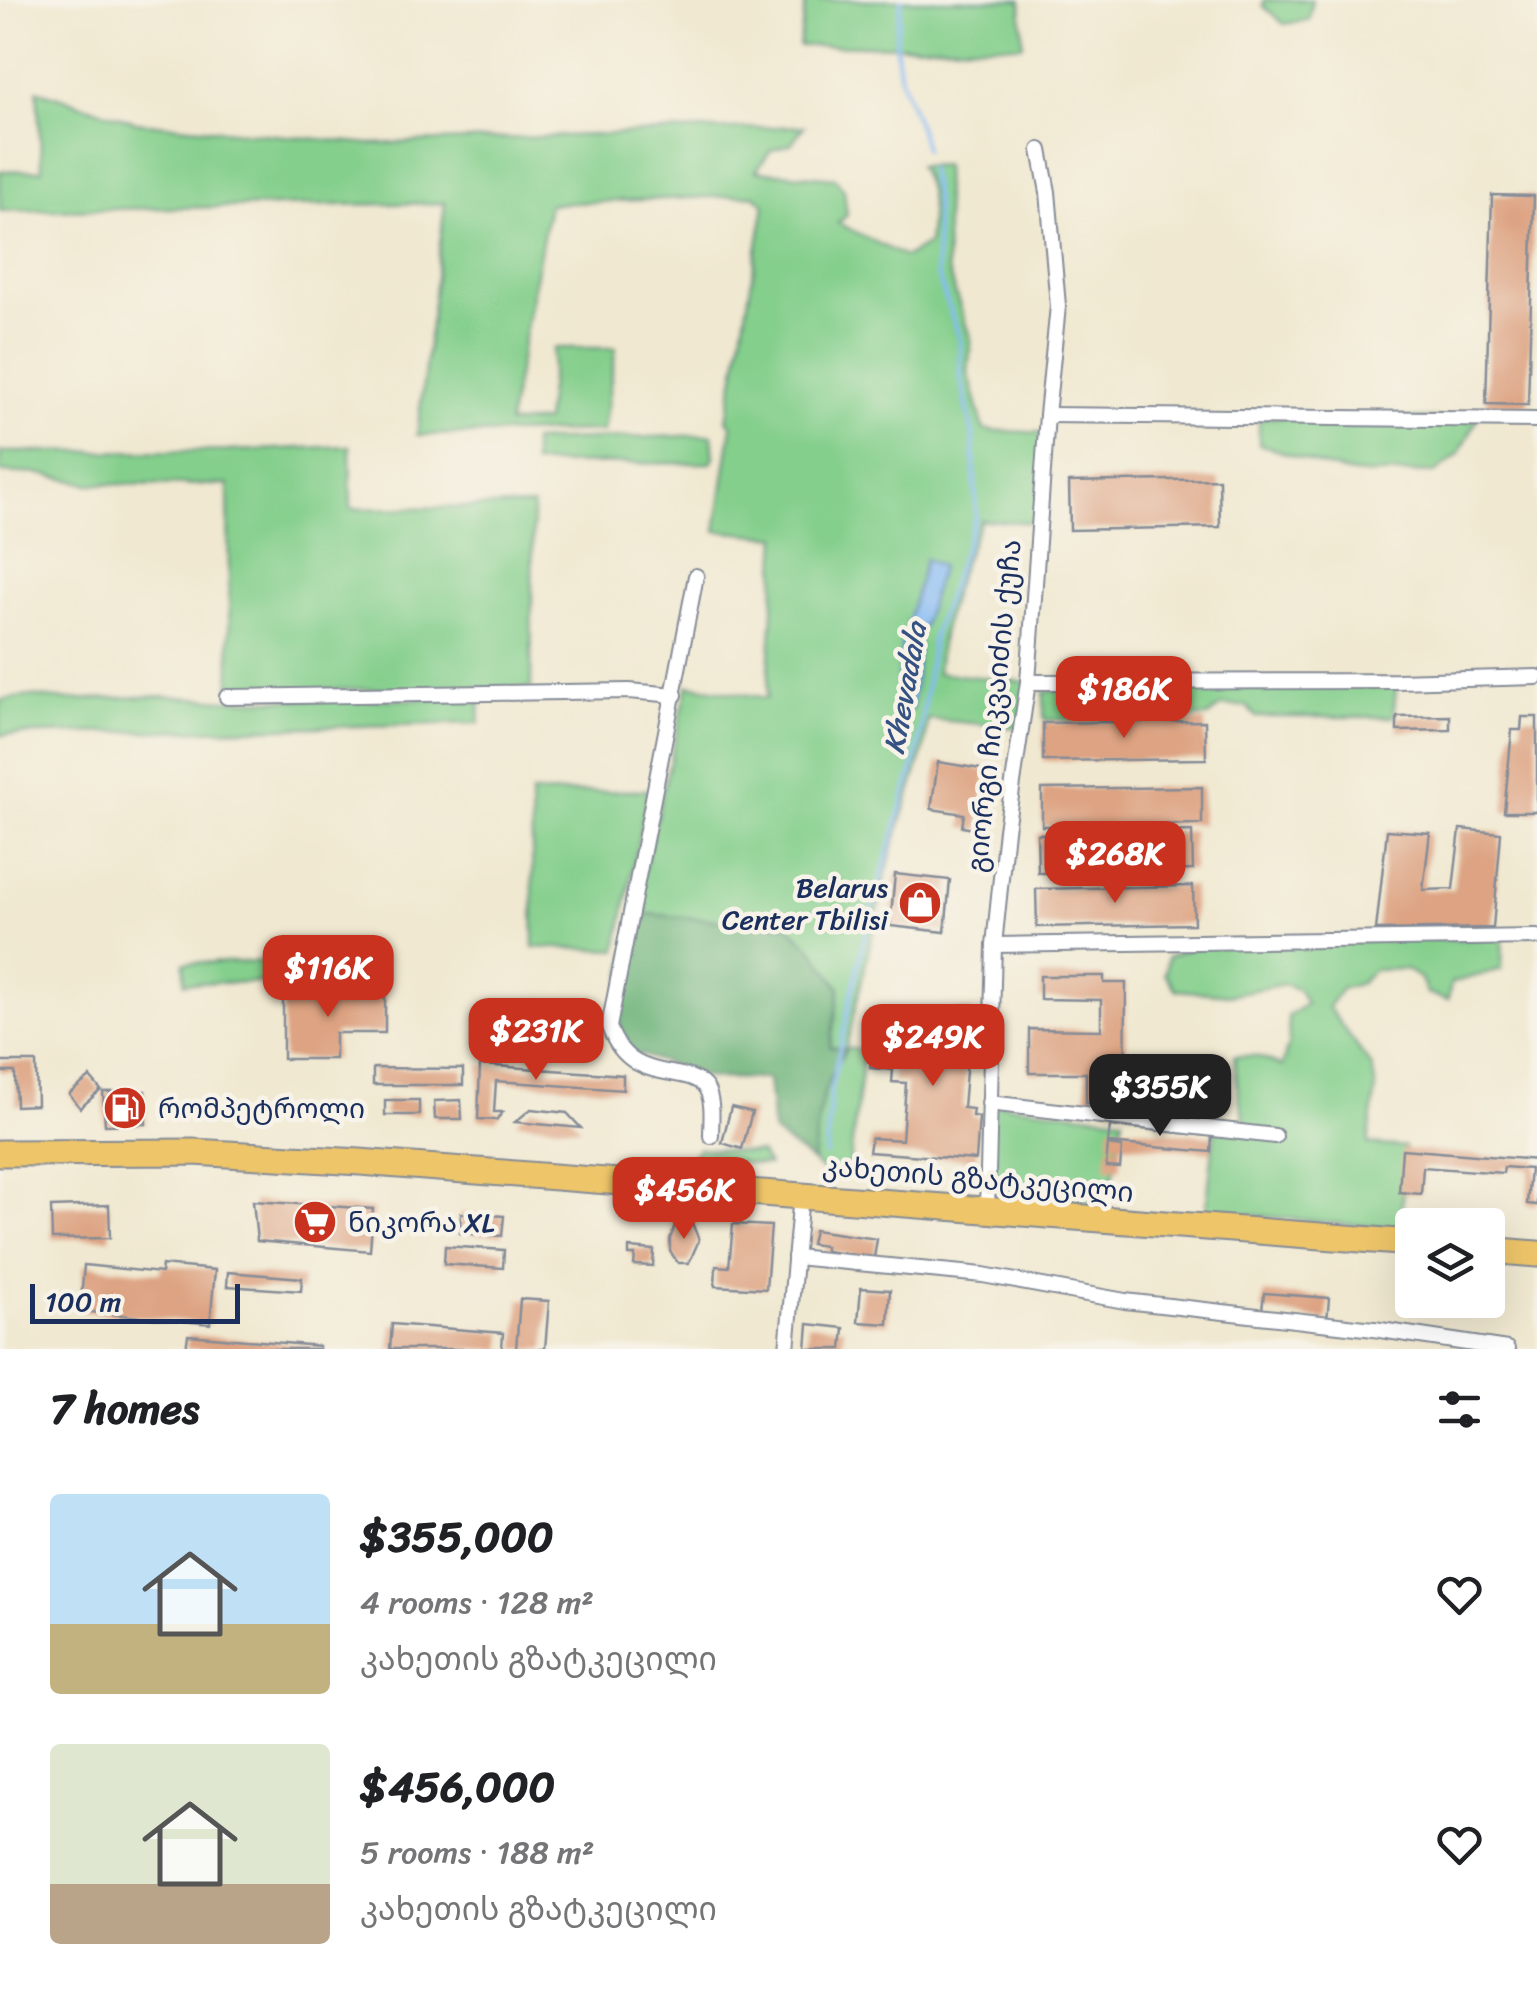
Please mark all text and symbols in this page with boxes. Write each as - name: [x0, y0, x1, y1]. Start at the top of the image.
- street label: გიორგი ჩიკვაიძის ქუჩა: [952, 537, 1036, 875]
- water label: Khevadala: [867, 615, 944, 758]
- pin: $186K: [1054, 656, 1194, 741]
- text: $186K: [1078, 660, 1170, 717]
- pin: $268K: [1045, 821, 1185, 906]
- text: $268K: [1067, 825, 1163, 882]
- place label: Belarus Center Tbilisi: [722, 863, 889, 944]
- shop icon: Belarus Center Tbilisi: [897, 880, 943, 926]
- pin: $116K: [258, 935, 398, 1020]
- text: $116K: [285, 939, 371, 996]
- pin: $231K: [466, 998, 606, 1083]
- text: $231K: [491, 1002, 581, 1059]
- pin: $249K: [863, 1004, 1003, 1089]
- text: $249K: [883, 1008, 983, 1065]
- pin: $355K: [1090, 1054, 1230, 1139]
- text: $355K: [1111, 1058, 1209, 1115]
- place label: რომპეტროლი: [158, 1084, 365, 1133]
- fuel station icon: რომპეტროლი: [102, 1085, 148, 1131]
- street label: კახეთის გზატკეცილი: [820, 1141, 1136, 1217]
- pin: $456K: [614, 1157, 754, 1242]
- text: $456K: [635, 1161, 733, 1218]
- place label: ნიკორა XL: [348, 1198, 495, 1247]
- supermarket icon: ნიკორა XL: [292, 1199, 338, 1245]
- map controls: [1395, 1208, 1505, 1318]
- button: layers: [1395, 1208, 1505, 1318]
- text: 100 m: [45, 1277, 121, 1326]
- scale bar: [30, 1279, 240, 1324]
- text: 7 homes: [50, 1372, 199, 1446]
- icon: filters: [1432, 1382, 1487, 1437]
- text: $355,000: [360, 1500, 554, 1574]
- icon: home: [130, 1534, 250, 1654]
- icon: heart: [1432, 1567, 1487, 1622]
- text: 4 rooms · 128 m²: [360, 1574, 594, 1631]
- text: კახეთის გზატკეცილი: [360, 1631, 717, 1688]
- text: $456,000: [360, 1750, 555, 1824]
- icon: home: [130, 1784, 250, 1904]
- icon: heart: [1432, 1817, 1487, 1872]
- text: 5 rooms · 188 m²: [360, 1824, 594, 1881]
- text: კახეთის გზატკეცილი: [360, 1881, 717, 1938]

